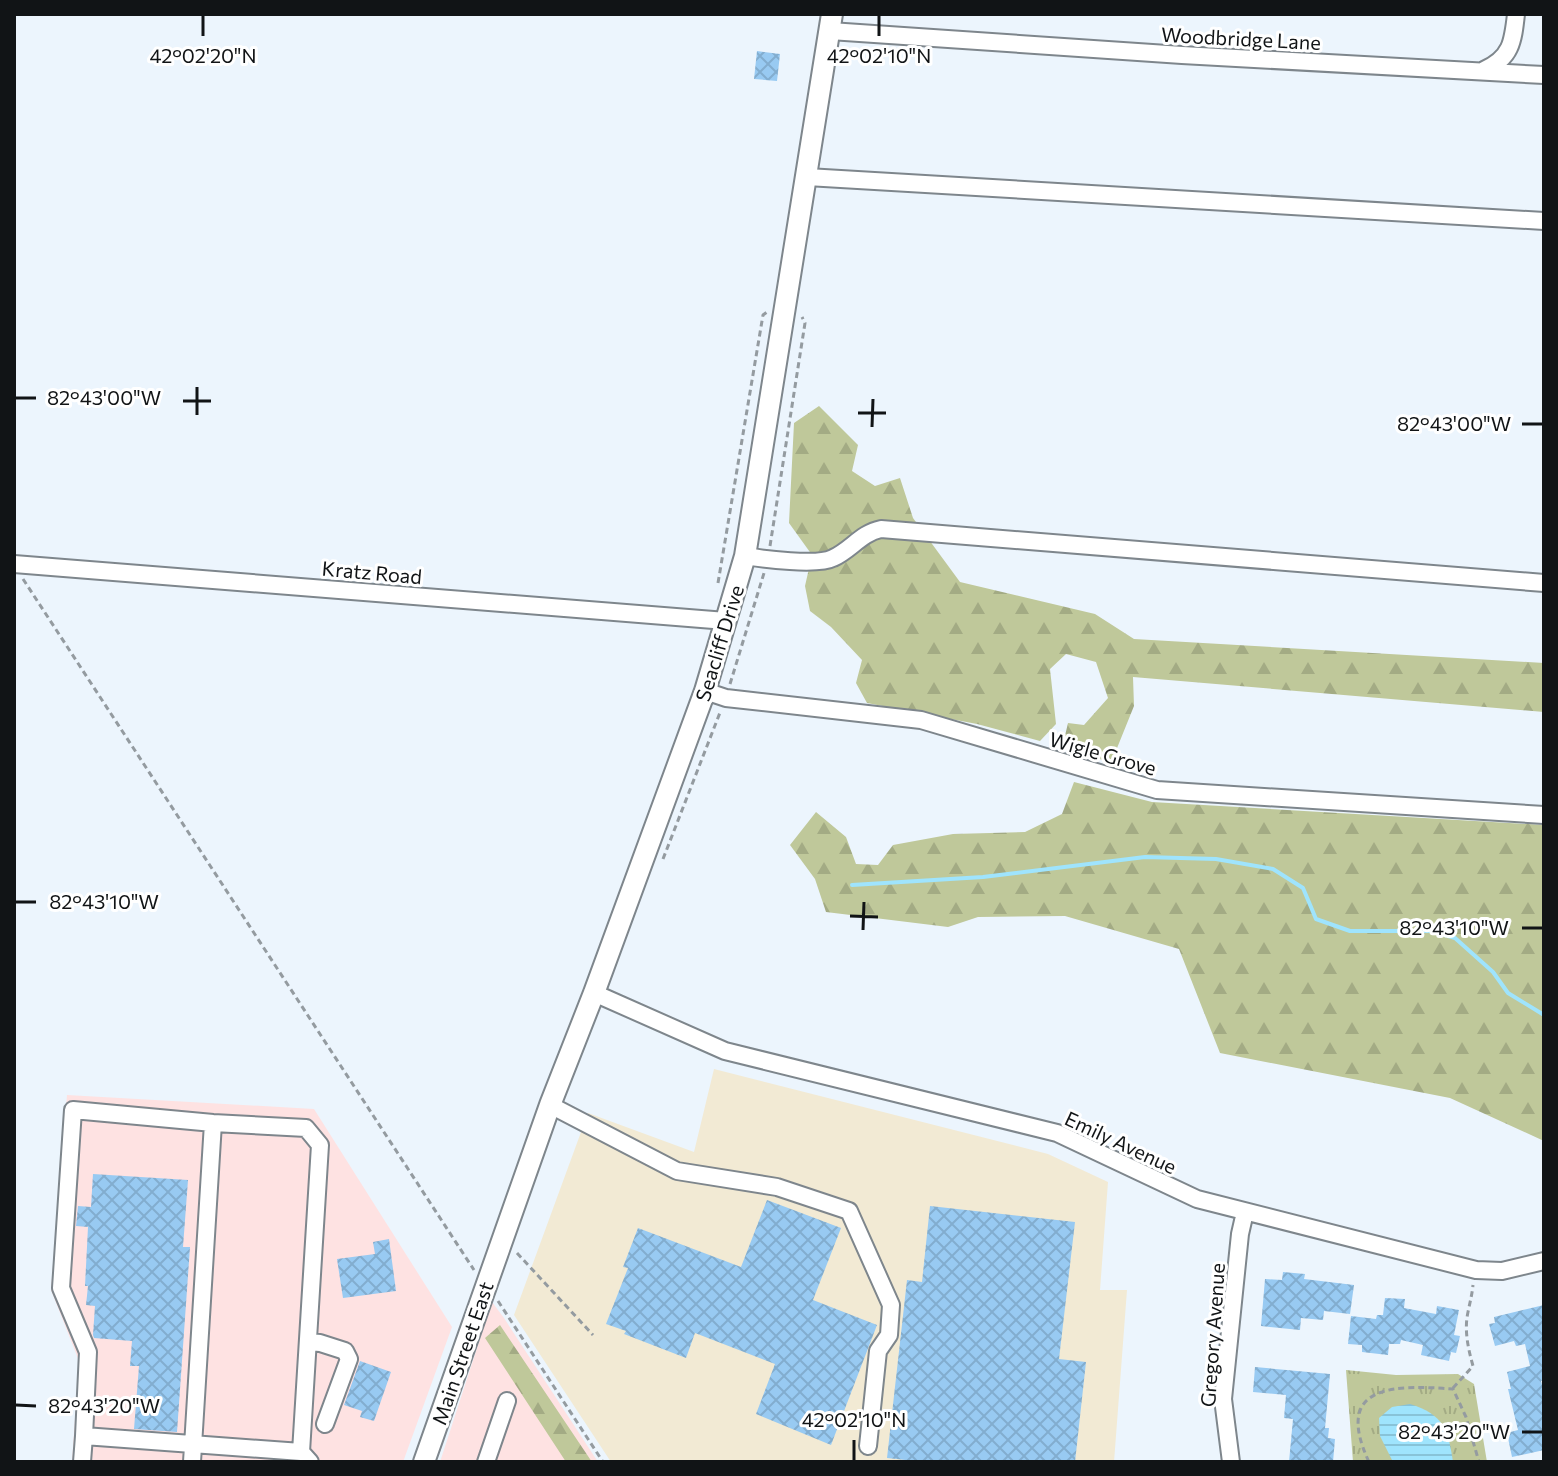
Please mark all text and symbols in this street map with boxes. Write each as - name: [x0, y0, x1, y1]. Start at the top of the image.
- street label: Woodbridge Lane: [1161, 22, 1321, 54]
- text: 42°02'20"N: [149, 43, 257, 67]
- text: 42°02'10"N: [827, 43, 931, 67]
- text: 82°43'00"W: [47, 385, 161, 409]
- text: 82°43'00"W: [1397, 411, 1511, 435]
- street label: Kratz Road: [321, 556, 423, 588]
- street label: Seacliff Drive: [690, 582, 748, 704]
- street label: Wigle Grove: [1047, 726, 1159, 780]
- text: 82°43'10"W: [49, 889, 159, 913]
- text: 82°43'10"W: [1399, 915, 1509, 939]
- street label: Emily Avenue: [1061, 1106, 1181, 1178]
- street label: Gregory Avenue: [1195, 1262, 1229, 1408]
- street label: Main Street East: [426, 1278, 498, 1428]
- text: 82°43'20"W: [48, 1393, 160, 1417]
- text: 42°02'10"N: [802, 1407, 906, 1431]
- text: 82°43'20"W: [1398, 1419, 1510, 1443]

